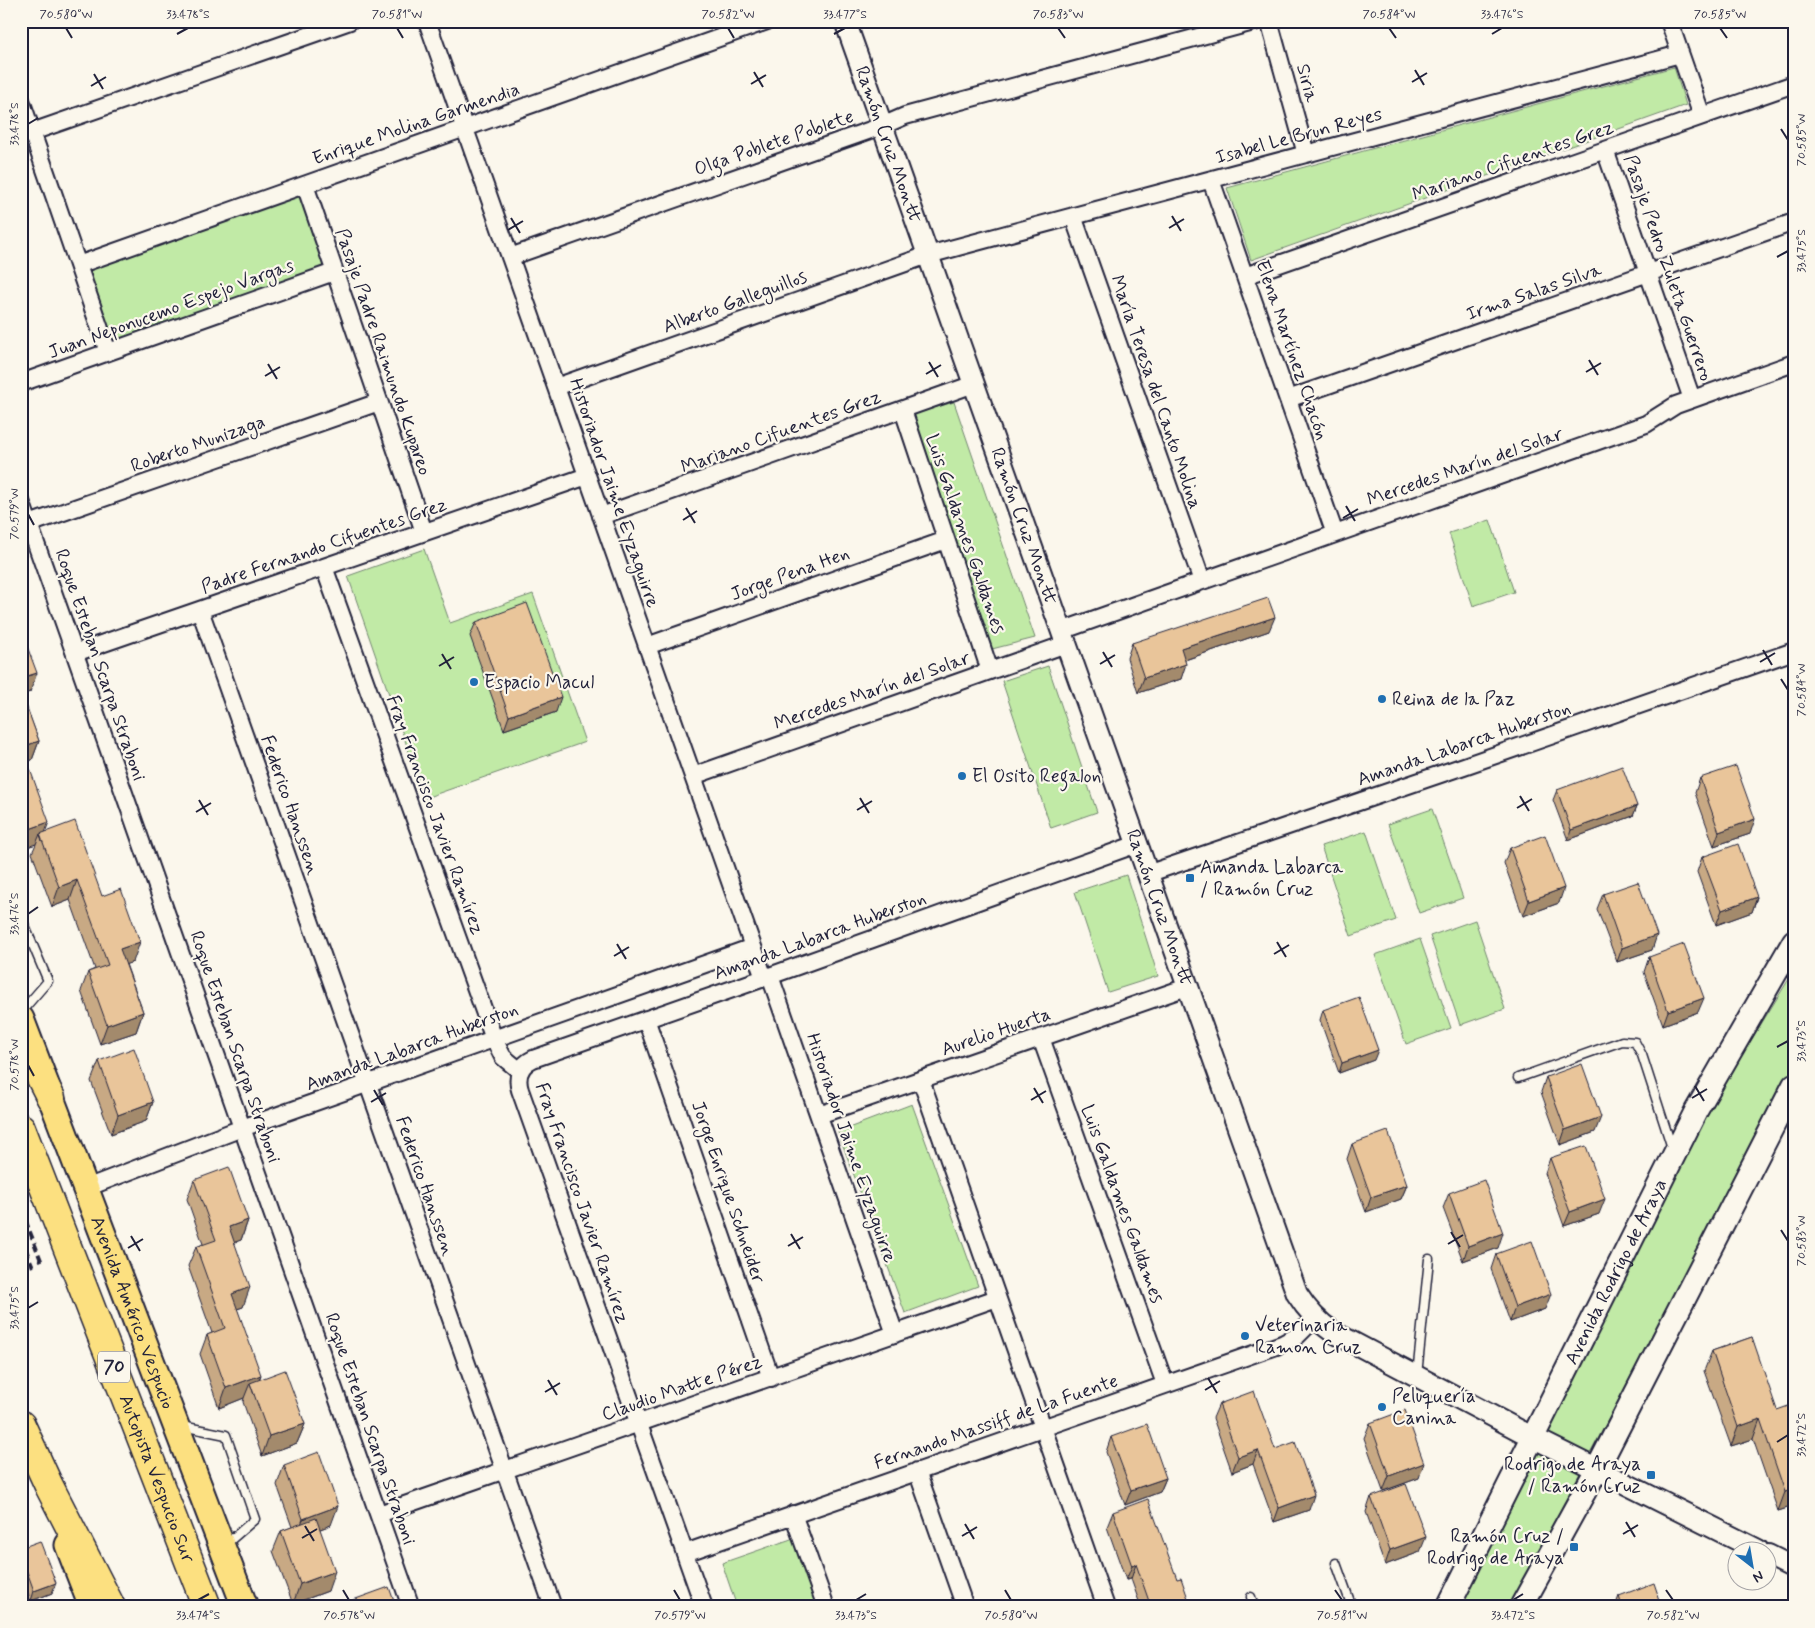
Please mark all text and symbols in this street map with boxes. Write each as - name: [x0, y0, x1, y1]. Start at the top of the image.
- text: 70.580°W: [40, 7, 93, 23]
- text: 33.478°S: [166, 7, 210, 23]
- text: 70.581°W: [372, 7, 422, 23]
- text: 70.582°W: [702, 7, 755, 23]
- text: 33.477°S: [823, 7, 867, 23]
- text: 70.583°W: [1033, 7, 1083, 23]
- text: 70.584°W: [1363, 7, 1415, 23]
- text: 33.476°S: [1481, 7, 1524, 23]
- text: 70.585°W: [1694, 7, 1746, 23]
- street label: Siria: [1290, 61, 1324, 105]
- street label: Ramón Cruz Montt: [849, 63, 928, 227]
- street label: Enrique Molina Garmendia: [309, 77, 523, 171]
- text: 33.478°S: [7, 102, 23, 146]
- street label: Isabel Le Brun Reyes: [1213, 102, 1385, 171]
- street label: Olga Poblete Poblete: [691, 104, 858, 185]
- text: 70.585°W: [1794, 114, 1810, 166]
- street label: Mariano Cifuentes Grez: [1409, 115, 1617, 207]
- street label: Pasaje Pedro Zuleta Guerrero: [1617, 152, 1719, 385]
- street label: Pasaje Padre Raimundo Kupareo: [328, 225, 437, 479]
- text: 33.475°S: [1794, 229, 1810, 273]
- street label: Juan Neponucemo Espejo Vargas: [45, 253, 299, 367]
- street label: Elena Martínez Chacón: [1249, 257, 1335, 443]
- street label: Irma Salas Silva: [1463, 257, 1605, 327]
- street label: Alberto Galleguillos: [660, 264, 811, 342]
- street label: María Teresa del Canto Molina: [1104, 272, 1208, 512]
- street label: Historiador Jaime Eyzaguirre: [561, 375, 665, 612]
- street label: Mariano Cifuentes Grez: [677, 384, 885, 480]
- street label: Roberto Munizaga: [127, 409, 269, 481]
- street label: Mercedes Marín del Solar: [1364, 422, 1567, 512]
- street label: Luis Galdames Galdames: [919, 431, 1011, 637]
- street label: Ramón Cruz Montt: [985, 444, 1064, 608]
- text: 70.579°W: [7, 488, 23, 540]
- street label: Padre Fernando Cifuentes Grez: [198, 492, 450, 600]
- street label: Jorge Pena Hen: [727, 541, 854, 609]
- street label: Roque Esteban Scarpa Straboni: [49, 546, 151, 784]
- street label: Mercedes Marín del Solar: [771, 646, 974, 736]
- text: 70.584°W: [1794, 664, 1810, 716]
- place label: Espacio Macul: [484, 670, 595, 695]
- marker: Espacio Macul: [468, 676, 480, 688]
- place label: Reina de la Paz: [1392, 687, 1515, 712]
- street label: Fray Francisco Javier Ramírez: [380, 692, 490, 938]
- marker: Reina de la Paz: [1376, 693, 1388, 705]
- street label: Amanda Labarca Huberston: [1354, 696, 1574, 792]
- street label: Federico Hanssen: [254, 732, 326, 878]
- place label: El Osito Regalon: [972, 764, 1101, 792]
- marker: El Osito Regalon: [956, 770, 968, 782]
- street label: Ramón Cruz Montt: [1120, 826, 1199, 990]
- place label: Amanda Labarca / Ramón Cruz: [1200, 855, 1344, 902]
- marker: Amanda Labarca / Ramón Cruz: [1184, 872, 1196, 884]
- street label: Amanda Labarca Huberston: [710, 886, 930, 986]
- text: 33.476°S: [7, 892, 23, 935]
- street label: Roque Esteban Scarpa Straboni: [184, 928, 286, 1166]
- street label: Amanda Labarca Huberston: [302, 997, 522, 1097]
- street label: Aurelio Huerta: [938, 1002, 1054, 1062]
- text: 33.473°S: [1794, 1020, 1810, 1062]
- street label: Historiador Jaime Eyzaguirre: [798, 1030, 902, 1267]
- text: 70.578°W: [7, 1039, 23, 1091]
- street label: Fray Francisco Javier Ramírez: [529, 1079, 635, 1327]
- street label: Jorge Enrique Schneider: [683, 1098, 771, 1287]
- street label: Luis Galdames Galdames: [1074, 1101, 1170, 1307]
- street label: Federico Hanssen: [389, 1113, 461, 1259]
- street label: Avenida Rodrigo de Araya: [1559, 1175, 1673, 1369]
- street label: Avenida Américo Vespucio: [85, 1212, 181, 1413]
- text: 70.583°W: [1794, 1216, 1810, 1266]
- text: 33.475°S: [7, 1286, 23, 1330]
- street label: Roque Esteban Scarpa Straboni: [319, 1310, 421, 1548]
- place label: Veterinaria Ramon Cruz: [1255, 1313, 1362, 1360]
- marker: Veterinaria Ramon Cruz: [1239, 1330, 1251, 1342]
- street label: Claudio Matte Pérez: [598, 1349, 766, 1427]
- road number: 70: [98, 1351, 130, 1382]
- street label: Fernando Massiff de La Fuente: [871, 1368, 1121, 1476]
- place label: Peluquería Canina: [1392, 1384, 1476, 1431]
- street label: Autopista Vespucio Sur: [113, 1391, 201, 1566]
- marker: Peluquería Canina: [1376, 1401, 1388, 1413]
- text: 33.472°S: [1794, 1413, 1810, 1457]
- place label: Rodrigo de Araya / Ramón Cruz: [1504, 1452, 1641, 1499]
- marker: Rodrigo de Araya / Ramón Cruz: [1645, 1469, 1657, 1481]
- place label: Ramón Cruz / Rodrigo de Araya: [1427, 1524, 1564, 1572]
- north arrow: [1728, 1540, 1778, 1590]
- marker: Ramón Cruz / Rodrigo de Araya: [1568, 1541, 1580, 1553]
- text: N: [1750, 1566, 1767, 1586]
- text: 33.474°S: [176, 1608, 220, 1624]
- text: 70.578°W: [323, 1608, 375, 1624]
- text: 70.579°W: [654, 1608, 706, 1624]
- text: 33.473°S: [835, 1608, 877, 1624]
- text: 70.580°W: [985, 1608, 1038, 1624]
- text: 70.581°W: [1317, 1608, 1367, 1624]
- text: 33.472°S: [1491, 1608, 1535, 1624]
- text: 70.582°W: [1647, 1608, 1700, 1624]

